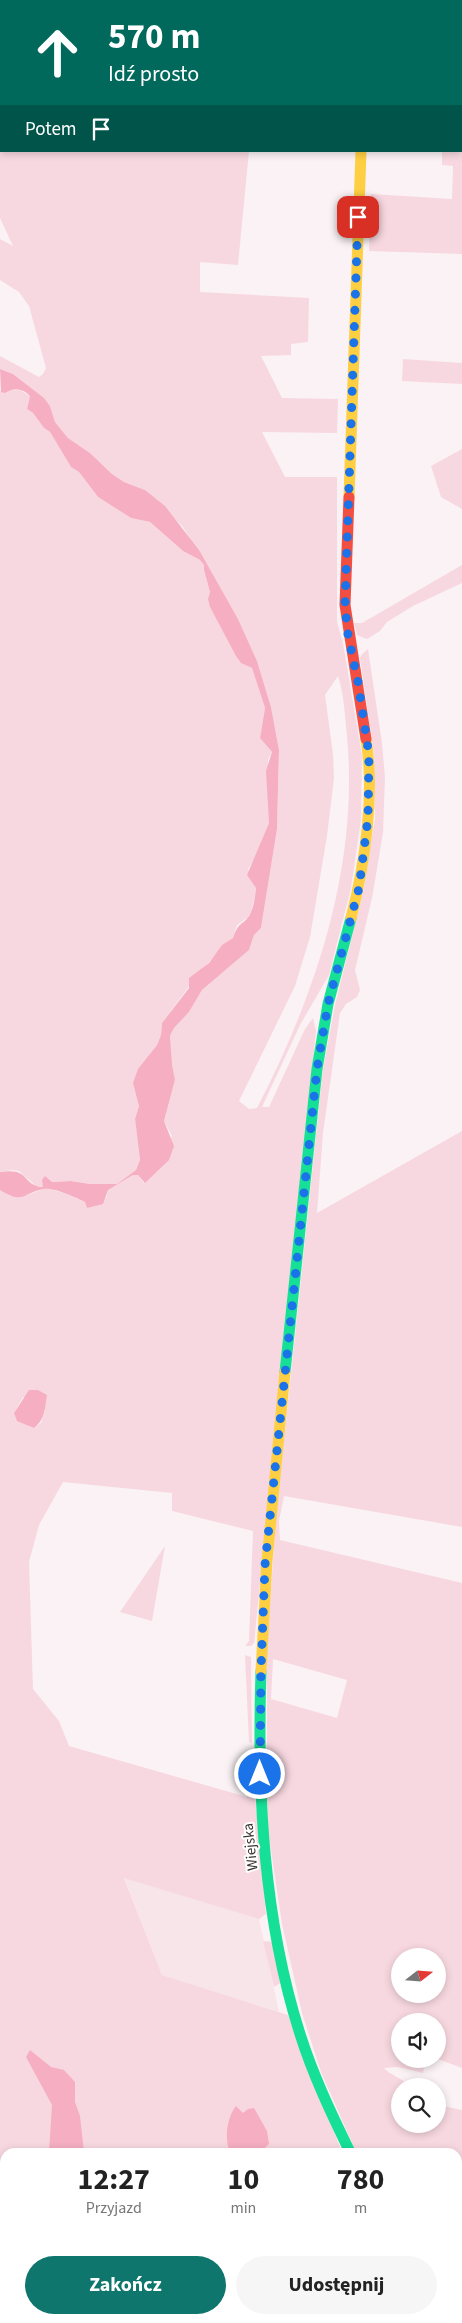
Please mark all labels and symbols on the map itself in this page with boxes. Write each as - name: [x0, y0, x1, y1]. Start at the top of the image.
- pin: [337, 196, 379, 238]
- position arrow: [233, 1747, 285, 1799]
- street label: Wiejska: [238, 1822, 263, 1872]
- north arrow: [391, 1948, 446, 2002]

